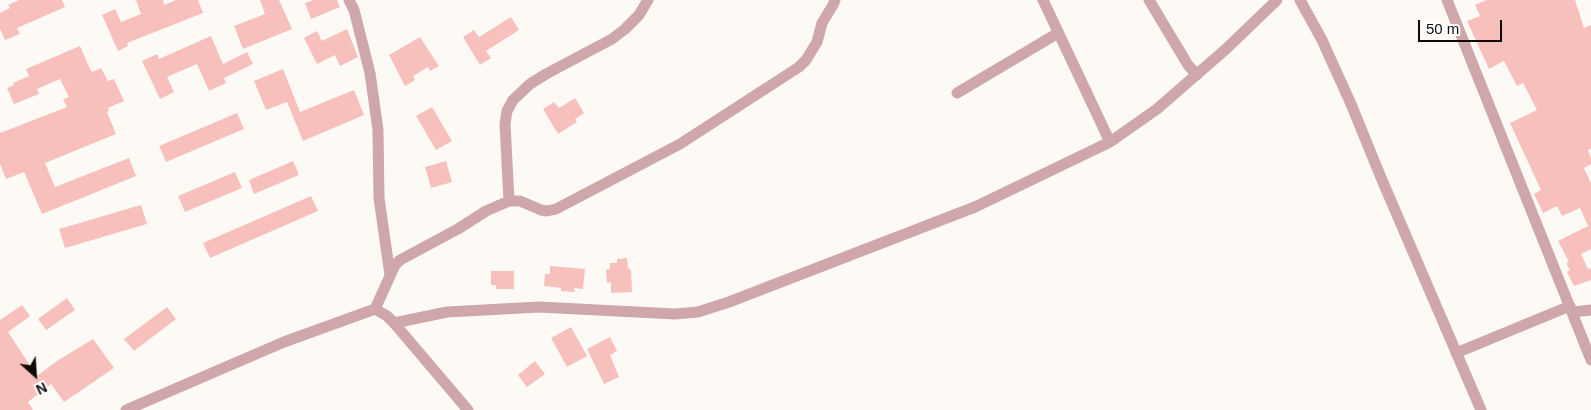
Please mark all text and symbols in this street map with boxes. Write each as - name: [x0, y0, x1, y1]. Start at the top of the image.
- scale bar: [1421, 10, 1505, 42]
- text: 50 m: [1426, 20, 1459, 37]
- north arrow: [10, 350, 60, 400]
- text: N: [34, 379, 50, 398]

